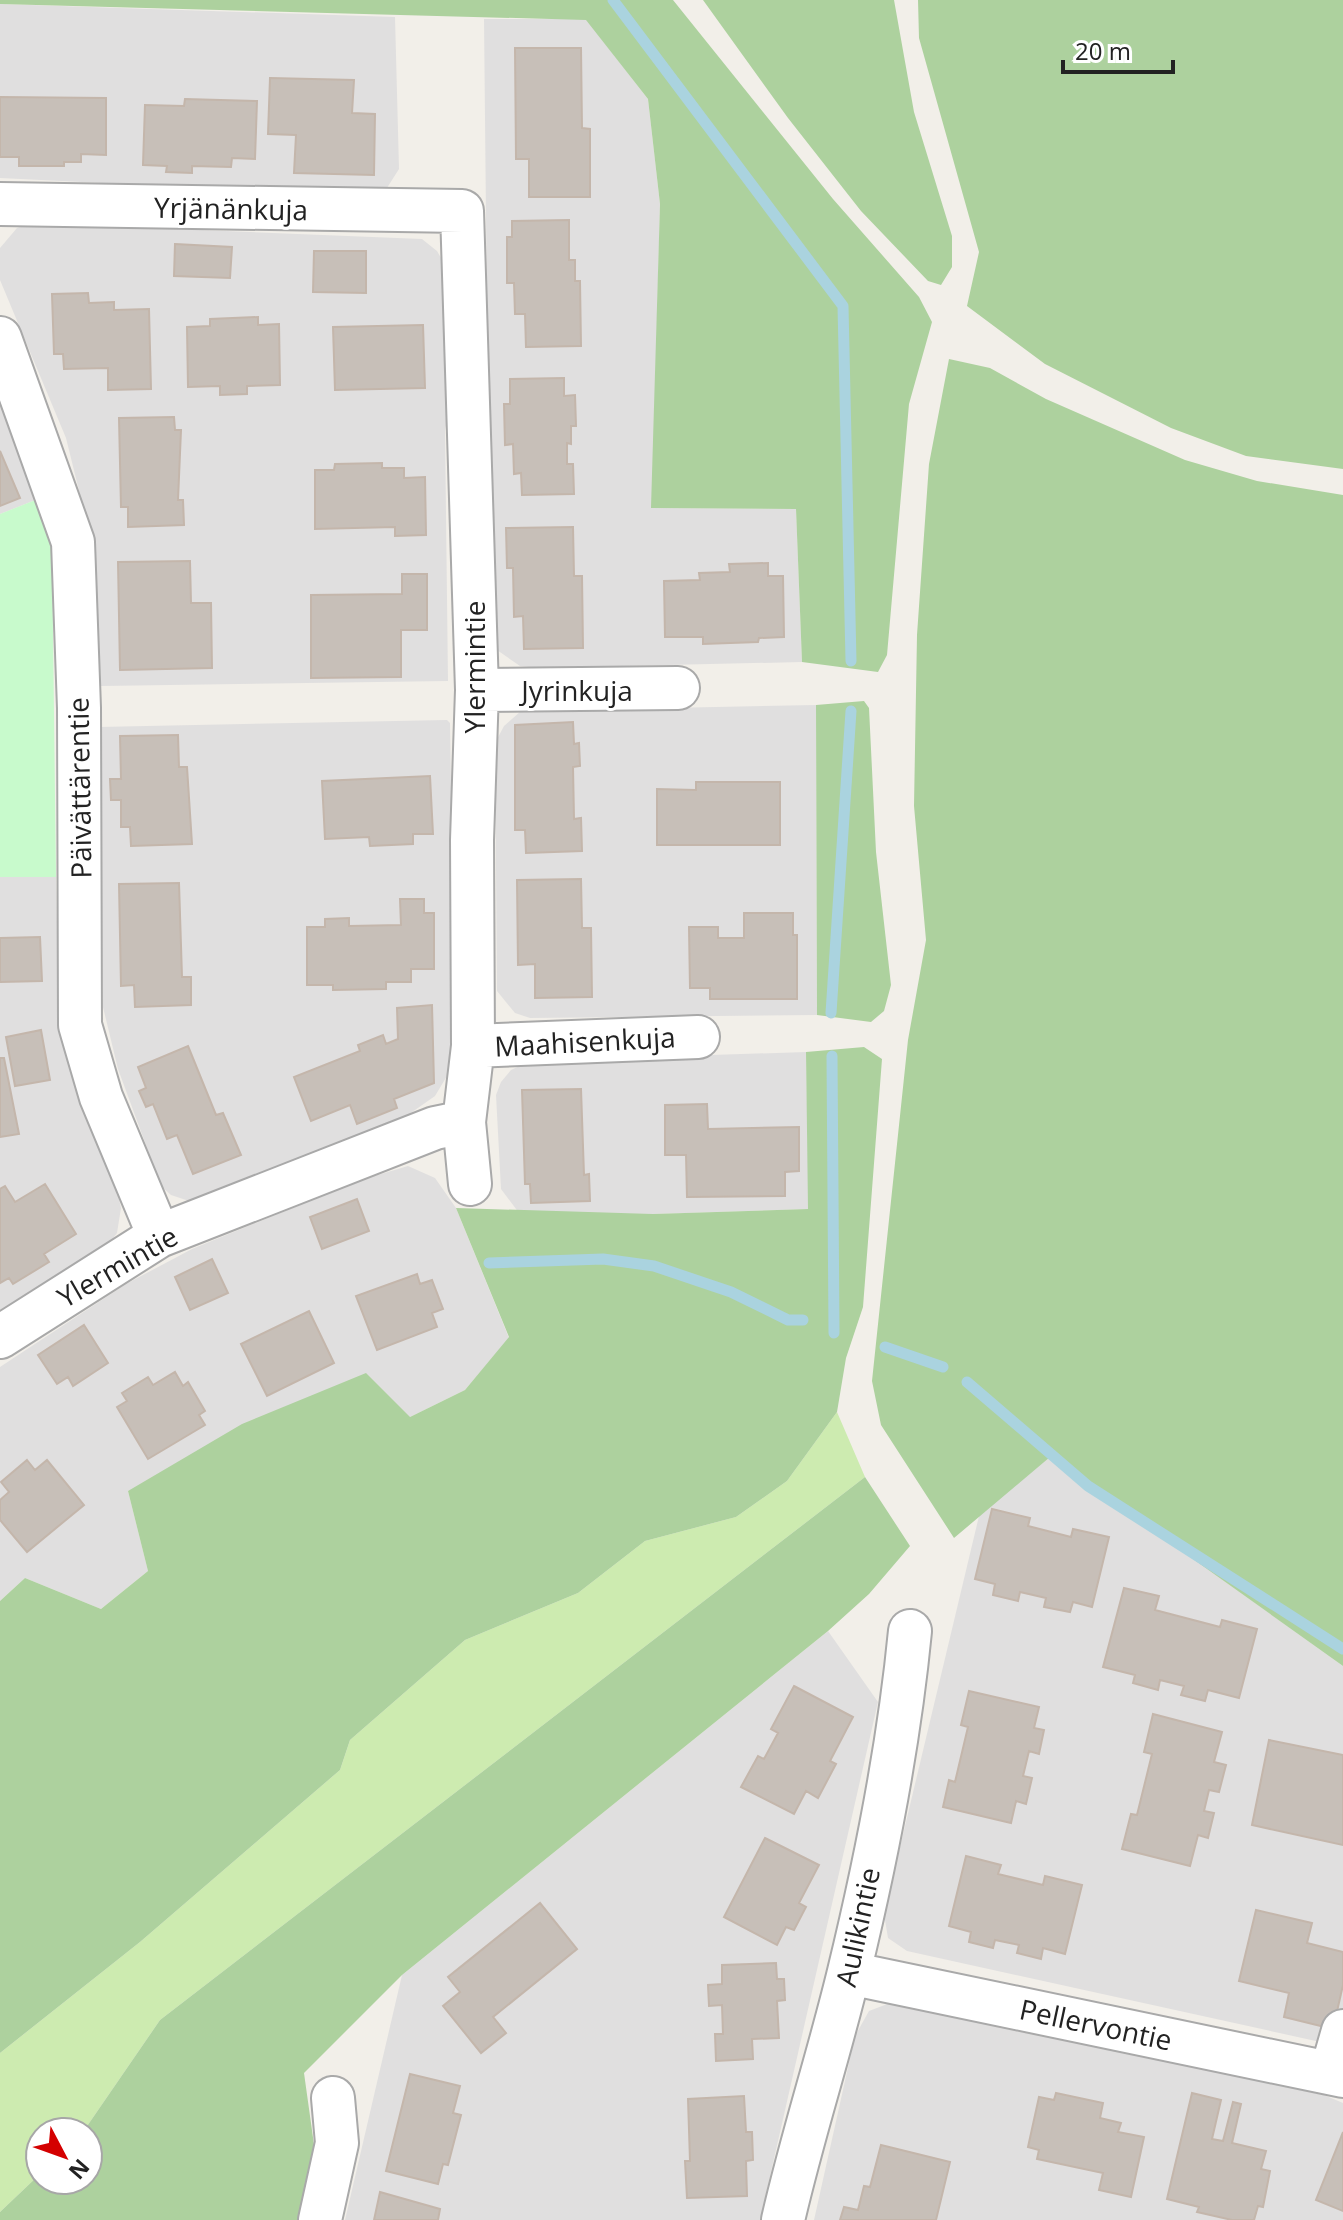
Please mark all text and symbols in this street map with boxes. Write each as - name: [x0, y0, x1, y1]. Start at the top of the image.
- scale bar: [1063, 24, 1173, 74]
- text: 20 m: [1075, 34, 1131, 67]
- street label: Yrjänänkuja: [154, 188, 308, 228]
- street label: Ylermintie: [455, 601, 493, 733]
- street label: Jyrinkuja: [518, 671, 633, 709]
- street label: Päivättärentie: [58, 697, 100, 879]
- street label: Maahisenkuja: [493, 1017, 677, 1065]
- street label: Ylermintie: [50, 1216, 184, 1316]
- street label: Aulikintie: [826, 1864, 888, 1990]
- street label: Pellervontie: [1016, 1989, 1176, 2059]
- north arrow: [24, 2116, 104, 2196]
- text: N: [63, 2153, 97, 2186]

